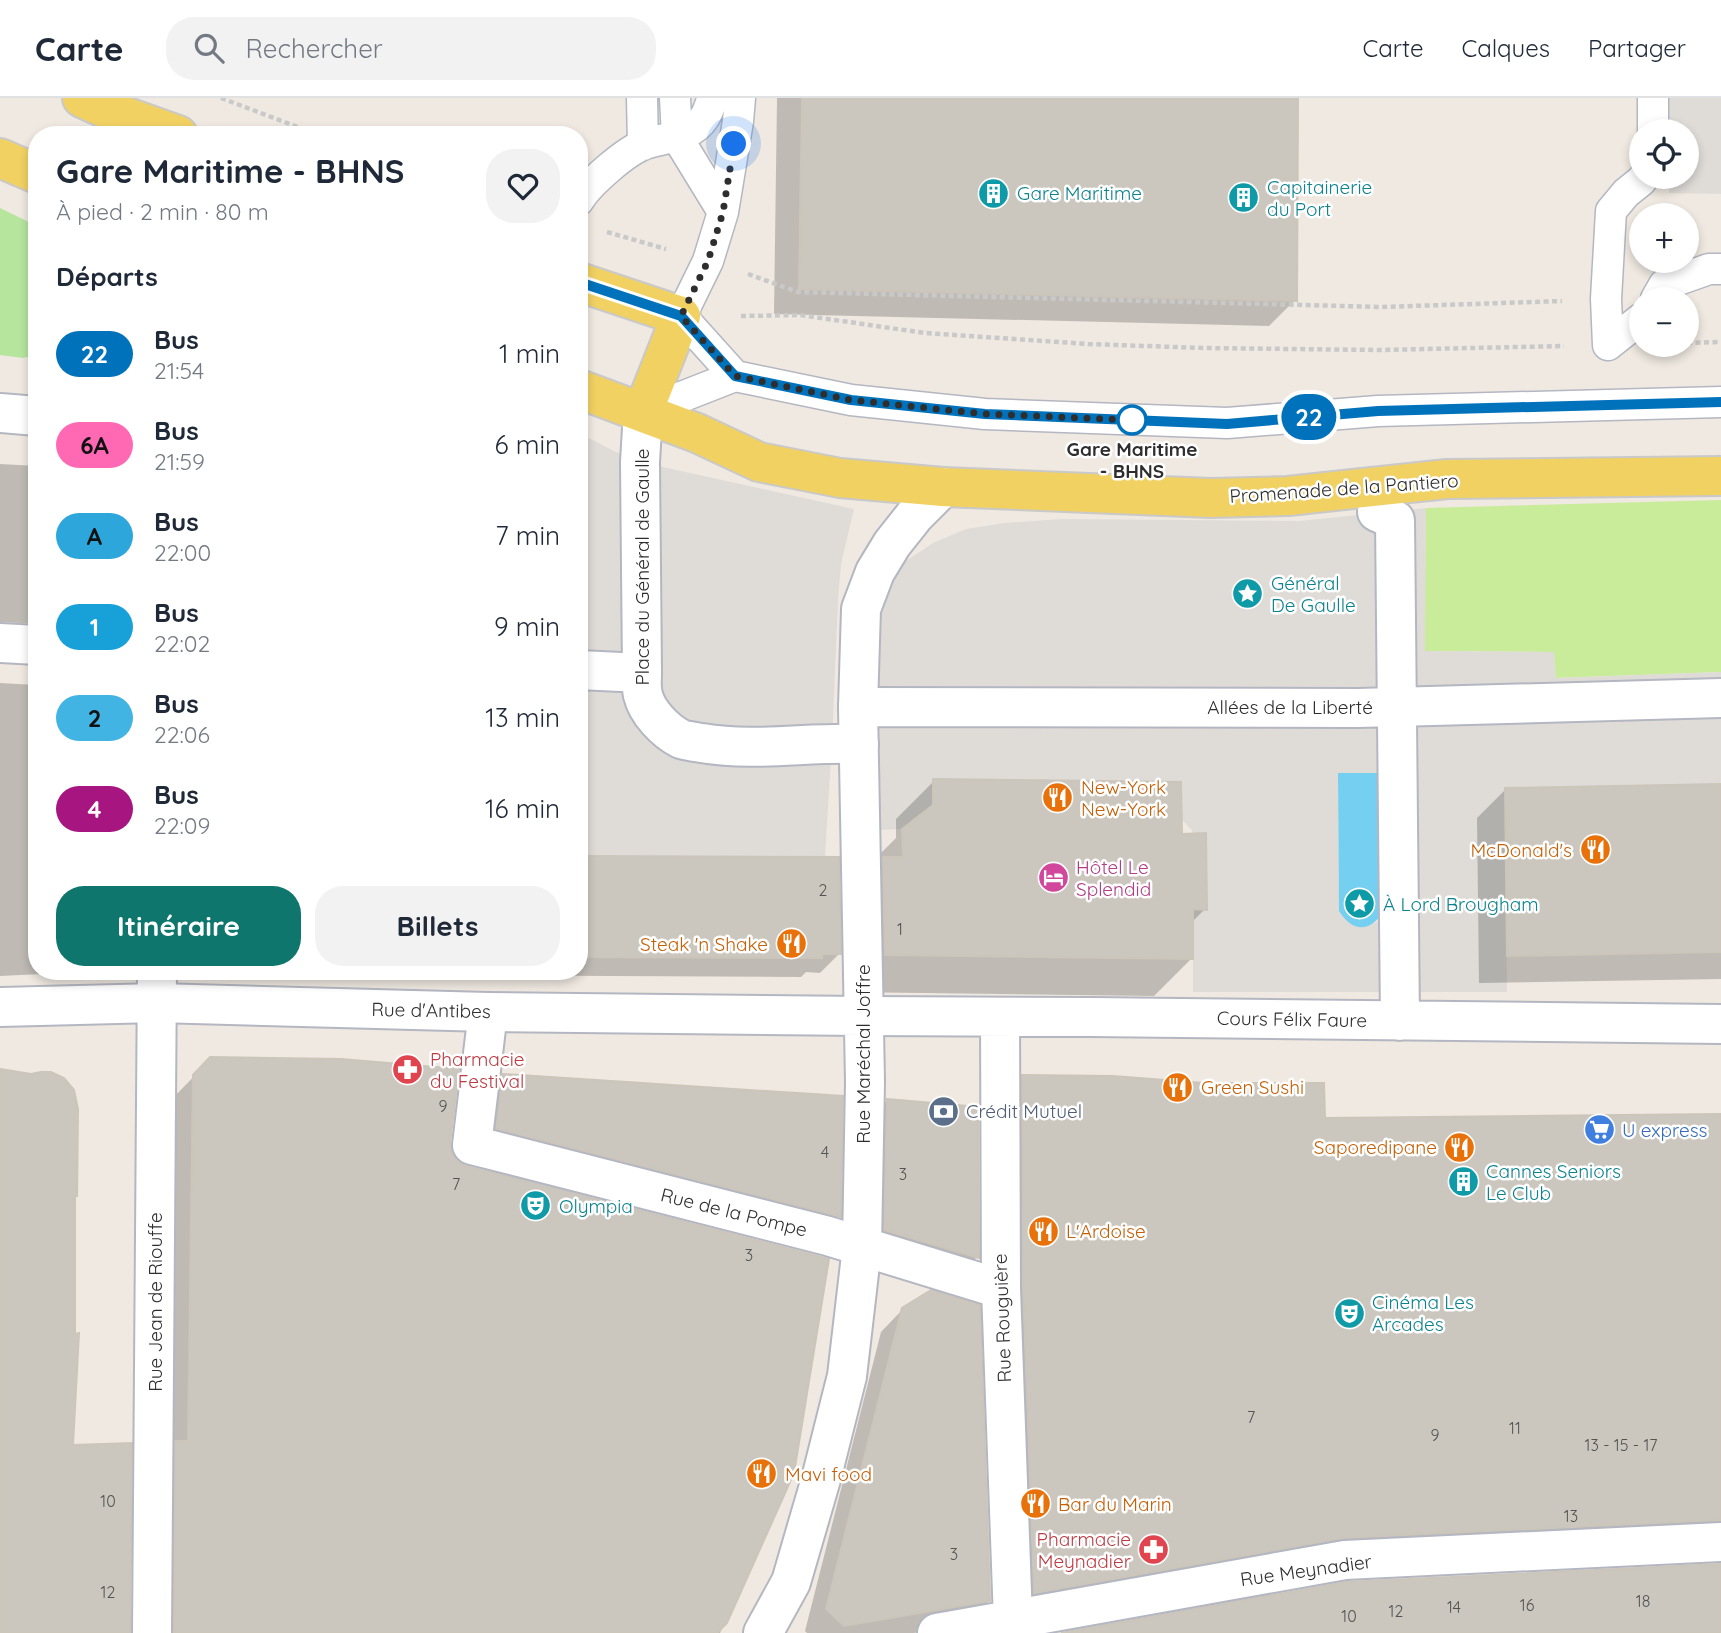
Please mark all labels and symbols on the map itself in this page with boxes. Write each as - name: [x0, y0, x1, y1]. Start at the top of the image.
- your location: [716, 126, 751, 161]
- place label: Capitainerie du Port: [1267, 175, 1372, 221]
- building icon: Gare Maritime: [977, 176, 1011, 210]
- place label: Gare Maritime: [1017, 181, 1142, 205]
- building icon: Capitainerie du Port: [1227, 181, 1261, 215]
- line badge: 22: [1278, 394, 1340, 440]
- marker: Gare Maritime - BHNS: [1117, 405, 1147, 435]
- place label: Gare Maritime - BHNS: [1067, 437, 1198, 483]
- street label: Place du Général de Gaulle: [630, 449, 654, 685]
- street label: Promenade de la Pantiero: [1229, 468, 1459, 508]
- place label: Général De Gaulle: [1271, 571, 1356, 617]
- place icon: Général De Gaulle: [1231, 577, 1265, 611]
- street label: Allées de la Liberté: [1207, 695, 1373, 719]
- place label: New-York New-York: [1081, 775, 1166, 821]
- restaurant icon: New-York New-York: [1041, 781, 1075, 815]
- restaurant icon: McDonald's: [1578, 833, 1612, 867]
- place label: McDonald's: [1470, 838, 1572, 862]
- place label: Hôtel Le Splendid: [1076, 855, 1151, 901]
- hotel icon: Hôtel Le Splendid: [1036, 861, 1070, 895]
- house number: 2: [819, 880, 828, 900]
- place icon: À Lord Brougham: [1343, 887, 1377, 921]
- place label: À Lord Brougham: [1383, 892, 1539, 916]
- house number: 1: [897, 919, 903, 939]
- restaurant icon: Steak 'n Shake: [774, 927, 808, 961]
- place label: Steak 'n Shake: [640, 932, 768, 956]
- street label: Rue Maréchal Joffre: [851, 964, 875, 1144]
- street label: Rue d'Antibes: [371, 997, 491, 1023]
- street label: Cours Félix Faure: [1217, 1006, 1367, 1032]
- place label: Pharmacie du Festival: [430, 1047, 524, 1093]
- pharmacy icon: Pharmacie du Festival: [390, 1053, 424, 1087]
- restaurant icon: Green Sushi: [1161, 1070, 1195, 1104]
- place label: Green Sushi: [1201, 1075, 1304, 1099]
- bank icon: Crédit Mutuel: [926, 1094, 960, 1128]
- house number: 9: [439, 1096, 448, 1116]
- place label: Crédit Mutuel: [966, 1099, 1082, 1123]
- supermarket icon: U express: [1582, 1113, 1616, 1147]
- place label: U express: [1622, 1118, 1708, 1142]
- restaurant icon: Saporedipane: [1443, 1130, 1477, 1164]
- place label: Saporedipane: [1314, 1135, 1437, 1159]
- house number: 4: [821, 1142, 829, 1162]
- place label: Cannes Seniors Le Club: [1486, 1159, 1621, 1205]
- house number: 3: [899, 1164, 907, 1184]
- building icon: Cannes Seniors Le Club: [1446, 1165, 1480, 1199]
- house number: 7: [452, 1174, 460, 1194]
- street label: Rue de la Pompe: [658, 1182, 810, 1242]
- theatre icon: Olympia: [519, 1189, 553, 1223]
- place label: Olympia: [559, 1194, 633, 1218]
- street label: Rue Jean de Riouffe: [143, 1212, 167, 1392]
- restaurant icon: L'Ardoise: [1026, 1214, 1060, 1248]
- place label: L'Ardoise: [1066, 1219, 1146, 1243]
- house number: 3: [745, 1245, 753, 1265]
- street label: Rue Rouguière: [988, 1253, 1016, 1383]
- place label: Cinéma Les Arcades: [1372, 1290, 1474, 1336]
- theatre icon: Cinéma Les Arcades: [1332, 1296, 1366, 1330]
- house number: 7: [1247, 1407, 1255, 1427]
- house number: 11: [1509, 1418, 1521, 1438]
- house number: 9: [1431, 1425, 1440, 1445]
- house number: 13 - 15 - 17: [1584, 1435, 1658, 1455]
- restaurant icon: Mavi food: [745, 1457, 779, 1491]
- place label: Mavi food: [785, 1462, 872, 1486]
- restaurant icon: Bar du Marin: [1018, 1487, 1052, 1521]
- house number: 10: [100, 1491, 116, 1511]
- place label: Bar du Marin: [1058, 1492, 1172, 1516]
- house number: 13: [1564, 1506, 1578, 1526]
- place label: Pharmacie Meynadier: [1037, 1527, 1132, 1573]
- pharmacy icon: Pharmacie Meynadier: [1137, 1533, 1171, 1567]
- house number: 3: [950, 1544, 958, 1564]
- street label: Rue Meynadier: [1239, 1549, 1374, 1591]
- house number: 12: [101, 1582, 116, 1602]
- house number: 18: [1636, 1591, 1650, 1611]
- house number: 16: [1520, 1595, 1535, 1615]
- house number: 14: [1447, 1597, 1461, 1617]
- house number: 12: [1389, 1601, 1404, 1621]
- house number: 10: [1341, 1606, 1357, 1626]

